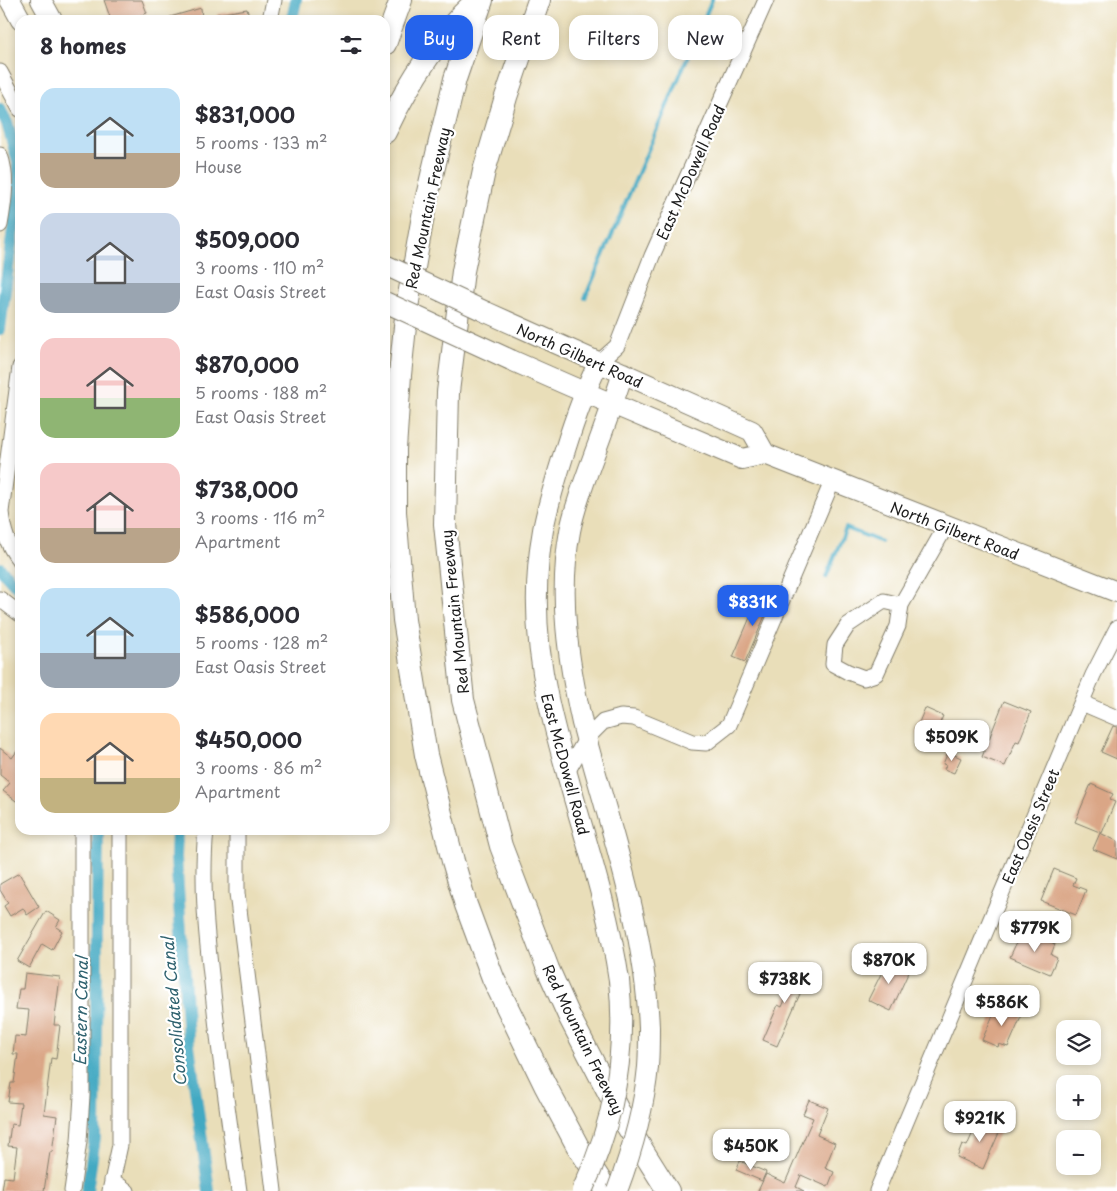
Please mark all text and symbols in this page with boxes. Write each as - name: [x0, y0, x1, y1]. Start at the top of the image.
- chip: Buy: [405, 15, 473, 60]
- chip: Rent: [483, 15, 559, 60]
- chip: Filters: [569, 15, 658, 60]
- chip: New: [668, 15, 742, 60]
- text: 8 homes: [40, 29, 126, 61]
- icon: filters: [337, 31, 365, 59]
- text: $831,000: [195, 98, 295, 130]
- street label: East McDowell Road: [650, 101, 730, 243]
- icon: home: [80, 108, 140, 168]
- street label: Red Mountain Freeway: [399, 125, 455, 291]
- text: 5 rooms · 133 m²: [195, 130, 328, 154]
- text: House: [195, 154, 242, 178]
- text: $509,000: [195, 223, 300, 255]
- icon: home: [80, 233, 140, 293]
- text: 3 rooms · 110 m²: [195, 255, 324, 279]
- text: East Oasis Street: [195, 279, 326, 303]
- street label: North Gilbert Road: [513, 317, 647, 393]
- text: $870,000: [195, 348, 299, 380]
- icon: home: [80, 358, 140, 418]
- text: 5 rooms · 188 m²: [195, 380, 327, 404]
- text: East Oasis Street: [195, 404, 326, 428]
- text: $738,000: [195, 473, 298, 505]
- icon: home: [80, 483, 140, 543]
- street label: North Gilbert Road: [887, 495, 1023, 565]
- text: 3 rooms · 116 m²: [195, 505, 325, 529]
- text: Apartment: [195, 529, 280, 553]
- street label: Red Mountain Freeway: [434, 529, 474, 695]
- pin: $831K: [718, 584, 788, 627]
- text: $831K: [728, 589, 778, 613]
- text: $586,000: [195, 598, 300, 630]
- icon: home: [80, 608, 140, 668]
- text: 5 rooms · 128 m²: [195, 630, 328, 654]
- text: East Oasis Street: [195, 654, 326, 678]
- street label: East McDowell Road: [536, 691, 596, 837]
- pin: $509K: [917, 720, 987, 762]
- text: $450,000: [195, 723, 302, 755]
- text: $509K: [925, 724, 979, 748]
- icon: home: [80, 733, 140, 793]
- text: 3 rooms · 86 m²: [195, 755, 322, 779]
- street label: East Oasis Street: [995, 765, 1065, 887]
- text: Apartment: [195, 779, 280, 803]
- pin: $779K: [1000, 910, 1070, 953]
- text: $779K: [1010, 915, 1060, 939]
- water label: Consolidated Canal: [154, 934, 191, 1088]
- pin: $870K: [854, 942, 924, 985]
- text: $870K: [863, 947, 915, 971]
- water label: Eastern Canal: [67, 954, 93, 1066]
- street label: Red Mountain Freeway: [538, 960, 630, 1118]
- pin: $738K: [750, 962, 820, 1004]
- text: $738K: [759, 966, 811, 990]
- pin: $586K: [967, 984, 1037, 1027]
- text: $586K: [976, 989, 1028, 1013]
- map controls: [1056, 1020, 1101, 1175]
- button: layers: [1056, 1020, 1101, 1065]
- button: +: [1056, 1075, 1101, 1120]
- pin: $921K: [945, 1100, 1015, 1143]
- text: $921K: [955, 1105, 1005, 1129]
- pin: $450K: [716, 1128, 786, 1171]
- button: −: [1056, 1130, 1101, 1175]
- text: $450K: [724, 1133, 778, 1157]

